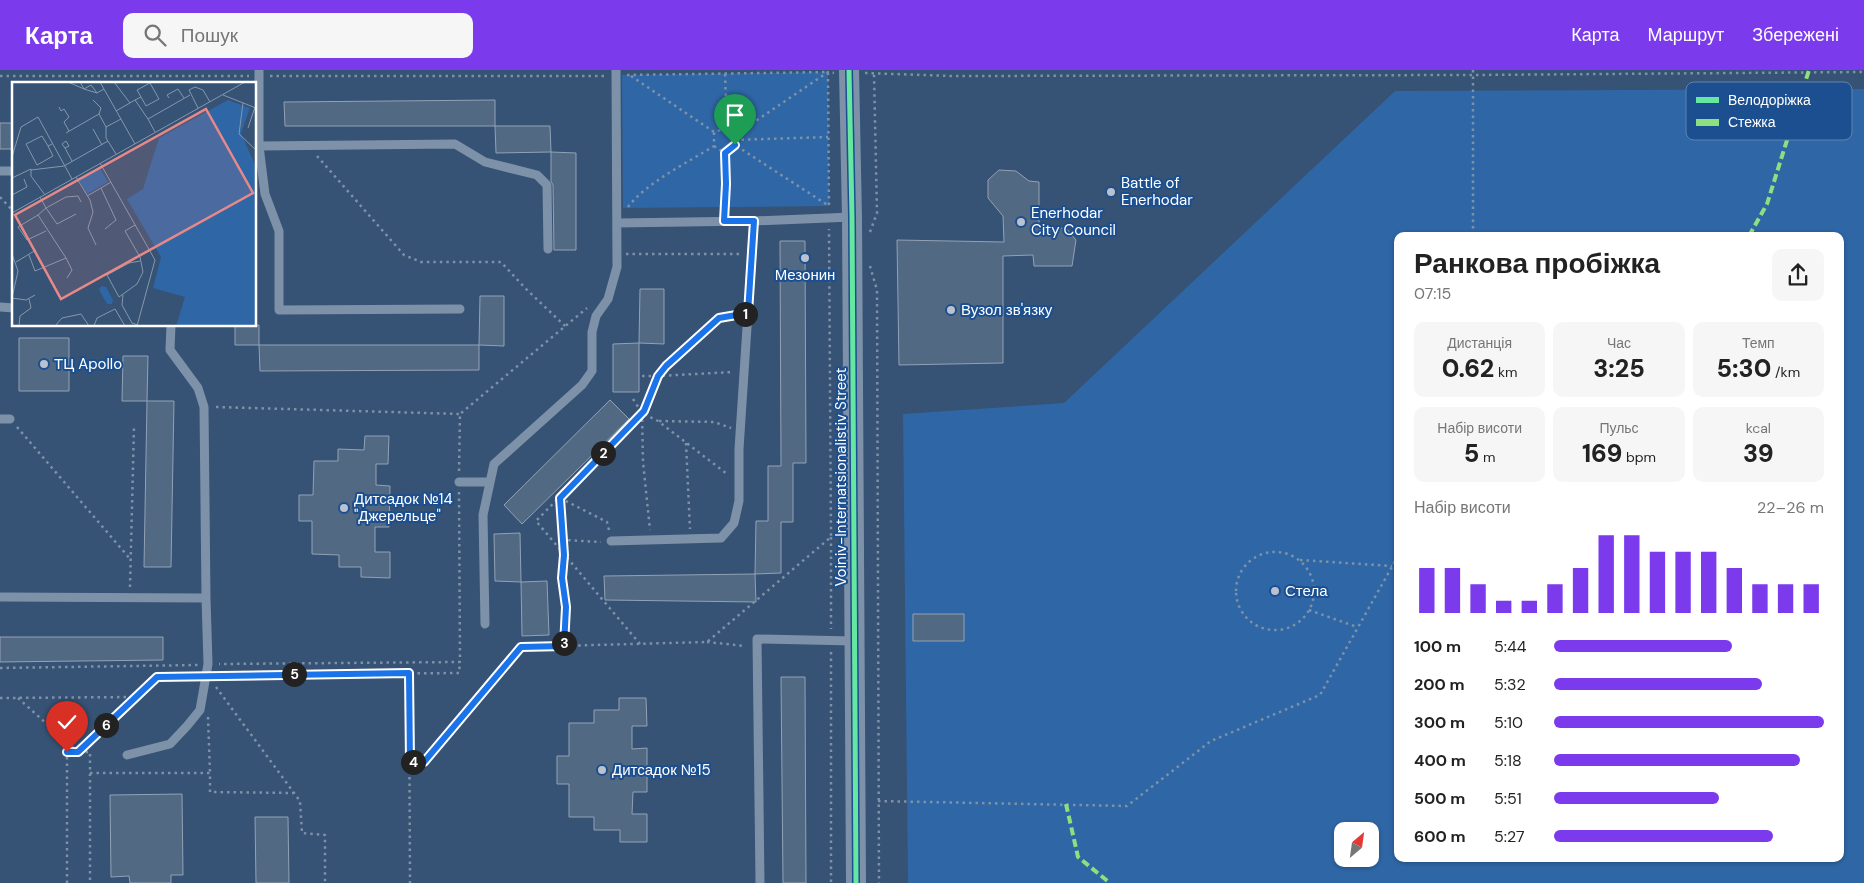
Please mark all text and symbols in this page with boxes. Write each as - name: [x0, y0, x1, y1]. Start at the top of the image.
- search box: [123, 13, 473, 58]
- text: Карта: [25, 20, 93, 51]
- icon: search: [141, 21, 169, 49]
- text: Пошук: [181, 23, 238, 48]
- text: Карта: [1571, 23, 1619, 47]
- text: Маршрут: [1647, 23, 1724, 47]
- text: Збережені: [1752, 23, 1839, 47]
- inset map: [12, 82, 256, 326]
- legend: [1686, 82, 1852, 140]
- text: Велодоріжка: [1728, 91, 1811, 109]
- pin: [714, 94, 756, 145]
- icon: arrive: [721, 101, 749, 129]
- text: Стежка: [1728, 113, 1776, 131]
- place label: Battle of Enerhodar: [1121, 173, 1193, 210]
- marker: Battle of Enerhodar: [1105, 186, 1117, 198]
- place label: Enerhodar City Council: [1031, 203, 1116, 240]
- marker: Enerhodar City Council: [1015, 216, 1027, 228]
- text: Ранкова пробіжка: [1414, 245, 1660, 282]
- button: share: [1772, 249, 1824, 301]
- marker: Мезонин: [799, 252, 811, 264]
- place label: Мезонин: [775, 265, 835, 285]
- text: 07:15: [1414, 283, 1451, 304]
- place label: Вузол зв'язку: [961, 300, 1053, 320]
- pin: 1: [732, 302, 758, 326]
- marker: Вузол зв'язку: [945, 304, 957, 316]
- text: 1: [743, 305, 748, 323]
- text: Дистанція: [1447, 334, 1512, 352]
- text: Час: [1607, 334, 1631, 352]
- text: Темп: [1742, 334, 1775, 352]
- text: 0.62: [1442, 352, 1494, 385]
- text: 3:25: [1593, 352, 1645, 385]
- text: 5:30: [1717, 352, 1771, 385]
- place label: ТЦ Apollo: [54, 354, 122, 374]
- marker: ТЦ Apollo: [38, 358, 50, 370]
- text: km: [1494, 363, 1518, 381]
- text: /km: [1771, 363, 1800, 381]
- street label: Voiniv-Internatsionalistiv Street: [831, 367, 851, 586]
- text: Набір висоти: [1437, 419, 1522, 437]
- text: Пульс: [1599, 419, 1639, 437]
- text: kcal: [1746, 419, 1771, 437]
- text: 5: [1464, 437, 1479, 470]
- text: 169: [1582, 437, 1622, 470]
- text: 39: [1743, 437, 1774, 470]
- pin: 2: [590, 440, 616, 466]
- text: 2: [599, 444, 608, 462]
- text: m: [1479, 448, 1496, 466]
- text: bpm: [1622, 448, 1656, 466]
- place label: Дитсадок №14 "Джерельце": [354, 489, 453, 526]
- text: Набір висоти: [1414, 497, 1511, 518]
- text: 22–26 m: [1757, 497, 1824, 518]
- marker: Дитсадок №14 "Джерельце": [338, 502, 350, 514]
- place label: Стела: [1285, 581, 1328, 601]
- marker: Стела: [1269, 585, 1281, 597]
- pin: 3: [552, 630, 576, 656]
- text: 3: [560, 634, 569, 652]
- text: 100 m: [1414, 636, 1461, 657]
- text: 5:44: [1494, 636, 1526, 657]
- pin: 5: [282, 662, 306, 686]
- text: 5: [290, 665, 299, 683]
- text: 200 m: [1414, 674, 1465, 695]
- text: 5:32: [1494, 674, 1526, 695]
- pin: [46, 701, 88, 752]
- icon: check: [53, 708, 81, 736]
- pin: 6: [94, 712, 118, 738]
- text: 300 m: [1414, 712, 1465, 733]
- text: 5:10: [1494, 712, 1523, 733]
- text: 6: [102, 716, 111, 734]
- pin: 4: [400, 750, 426, 774]
- text: 400 m: [1414, 750, 1466, 771]
- text: 5:18: [1494, 750, 1522, 771]
- text: 4: [409, 753, 418, 771]
- place label: Дитсадок №15: [612, 760, 711, 780]
- marker: Дитсадок №15: [596, 764, 608, 776]
- text: 500 m: [1414, 788, 1465, 809]
- text: 5:51: [1494, 788, 1522, 809]
- north arrow: [1334, 822, 1379, 868]
- map controls: [1334, 822, 1379, 867]
- text: 600 m: [1414, 826, 1466, 847]
- text: 5:27: [1494, 826, 1524, 847]

